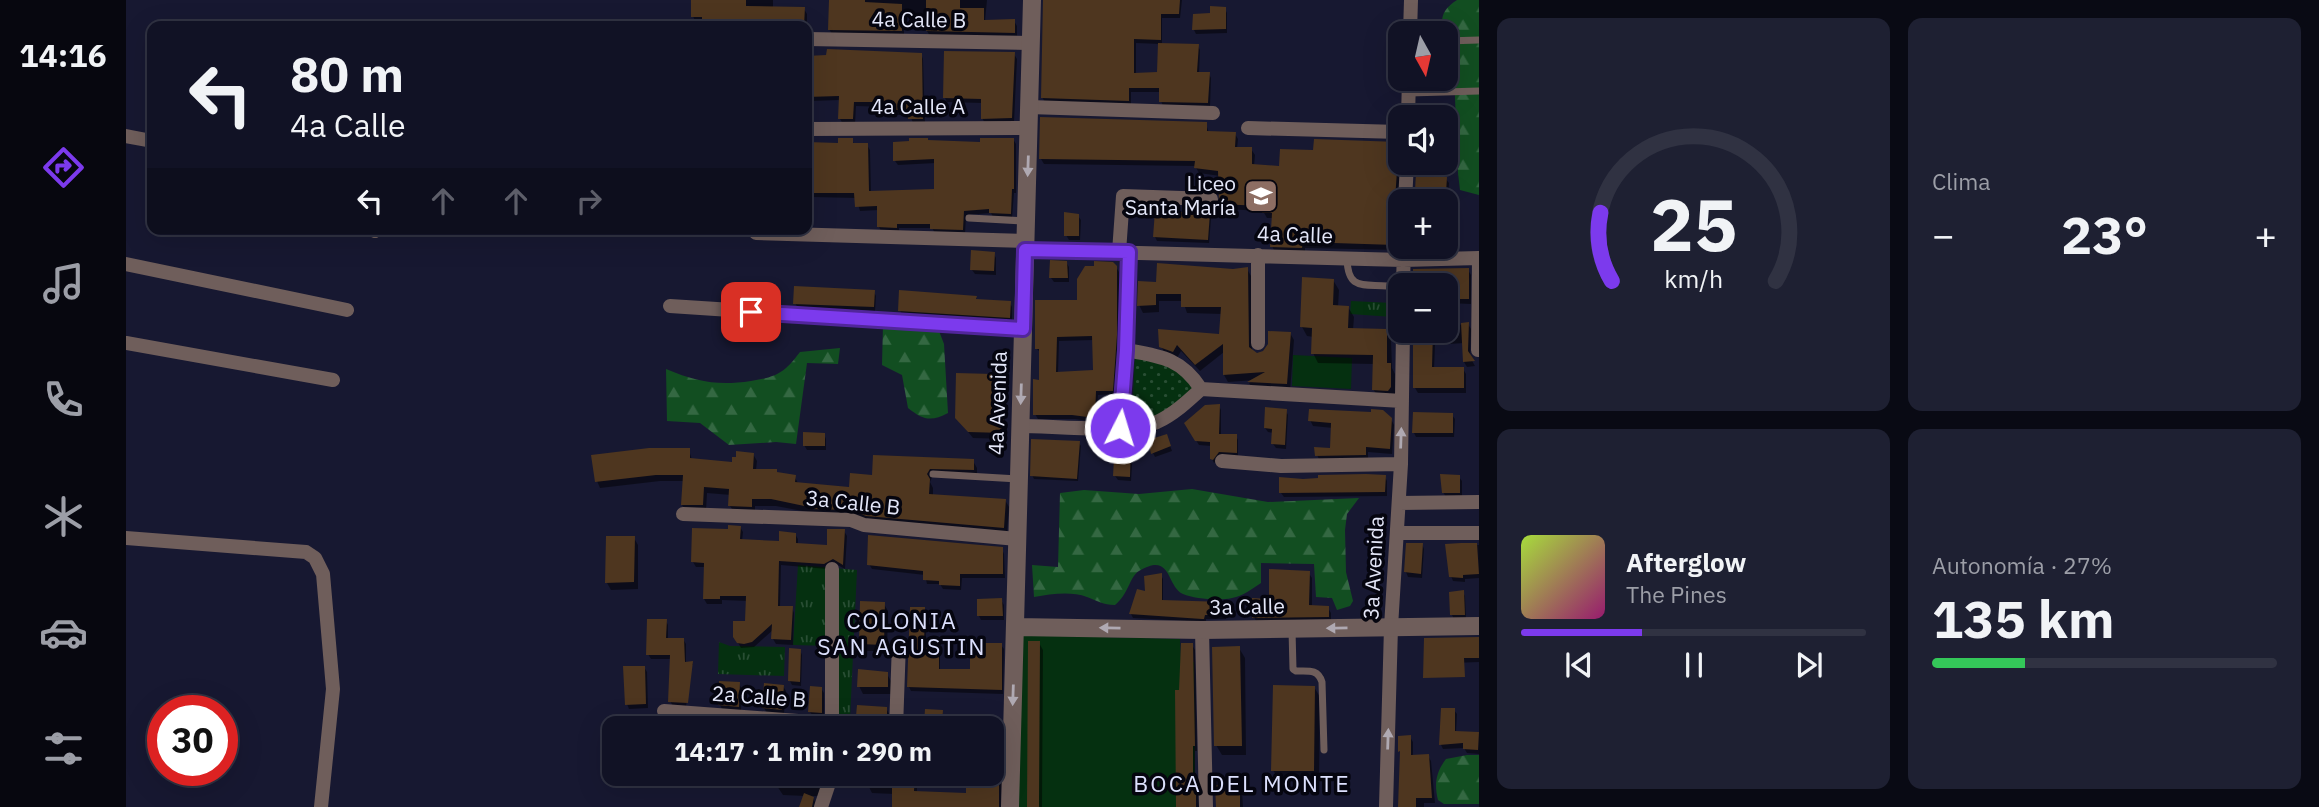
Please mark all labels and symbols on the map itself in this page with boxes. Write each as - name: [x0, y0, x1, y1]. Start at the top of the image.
- street label: 4a Calle B: [872, 4, 967, 34]
- north arrow: [1388, 21, 1458, 91]
- street label: 4a Calle A: [871, 92, 965, 120]
- one-way arrow: [1022, 155, 1033, 177]
- place label: Liceo Santa María: [1125, 169, 1236, 221]
- school or university icon: Liceo Santa María: [1242, 177, 1280, 215]
- street label: 4a Calle: [1257, 219, 1333, 249]
- pin: [721, 282, 781, 342]
- street label: 4a Avenida: [981, 350, 1013, 455]
- one-way arrow: [1016, 383, 1027, 405]
- position arrow: [1083, 391, 1157, 465]
- one-way arrow: [1396, 427, 1407, 449]
- street label: 3a Calle B: [805, 483, 902, 521]
- street label: 3a Avenida: [1356, 515, 1390, 621]
- street label: 3a Calle: [1209, 591, 1285, 621]
- district label: COLONIA SAN AGUSTIN: [817, 605, 987, 661]
- one-way arrow: [1326, 622, 1348, 634]
- one-way arrow: [1099, 623, 1121, 634]
- street label: 2a Calle B: [711, 679, 807, 713]
- one-way arrow: [1007, 684, 1018, 706]
- speed limit sign: 30: [147, 695, 238, 786]
- one-way arrow: [1382, 728, 1394, 750]
- district label: BOCA DEL MONTE: [1133, 768, 1351, 798]

